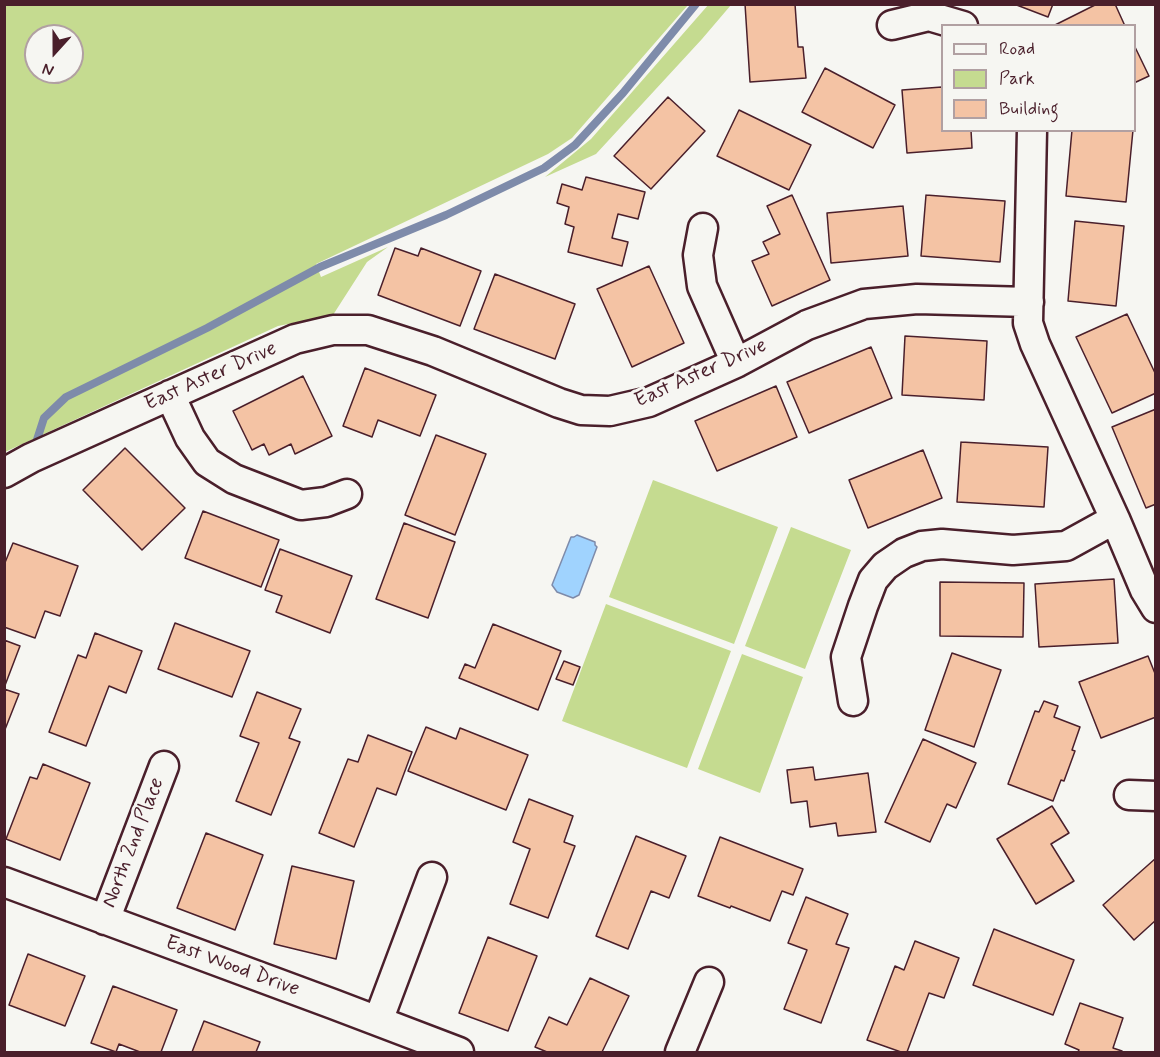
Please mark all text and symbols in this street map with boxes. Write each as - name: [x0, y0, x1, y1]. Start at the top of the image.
- north arrow: [24, 24, 84, 84]
- legend: [941, 24, 1136, 132]
- text: Road: [999, 37, 1035, 61]
- text: N: [39, 58, 57, 81]
- text: Park: [999, 67, 1035, 91]
- text: Building: [999, 97, 1059, 121]
- street label: East Aster Drive: [631, 334, 771, 414]
- street label: East Aster Drive: [141, 337, 281, 417]
- street label: North 2nd Place: [98, 774, 170, 912]
- street label: East Wood Drive: [161, 931, 303, 1003]

